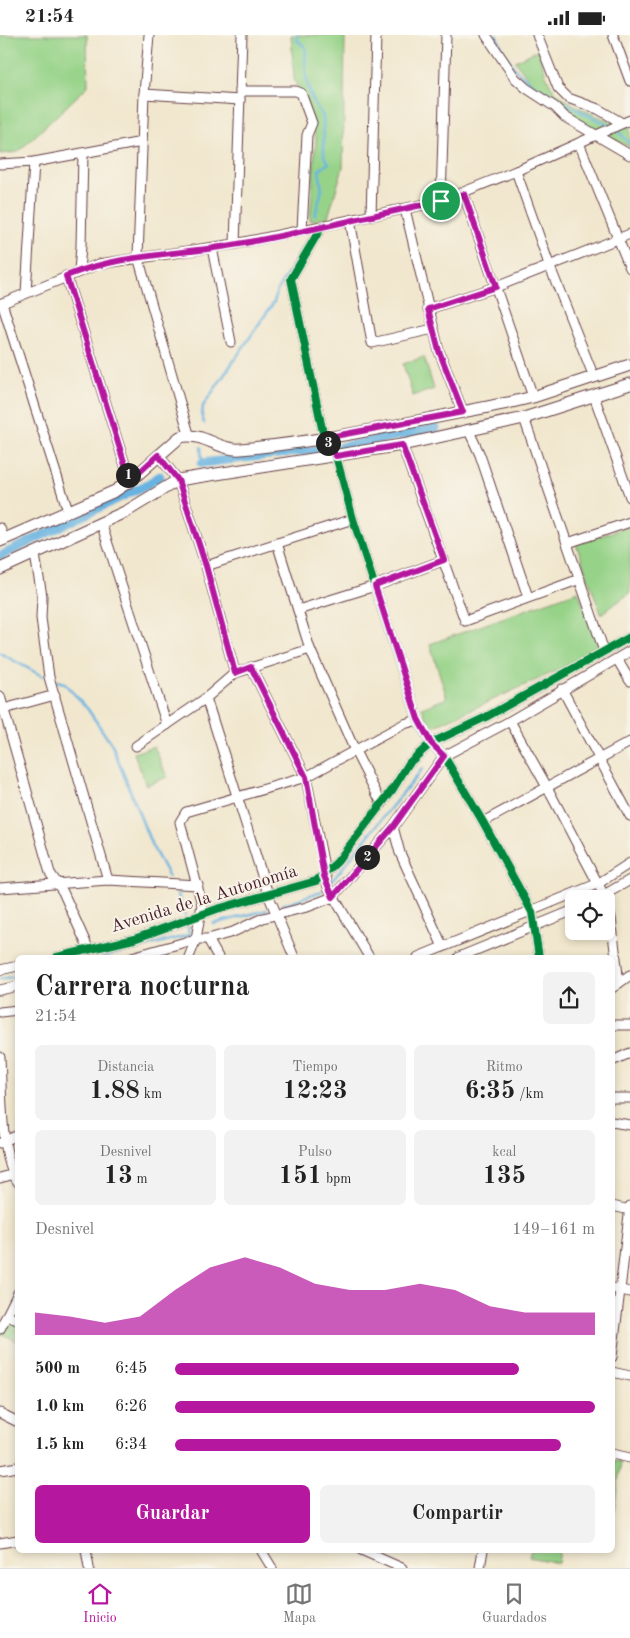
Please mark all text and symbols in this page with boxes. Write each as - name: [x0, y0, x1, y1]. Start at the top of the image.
- text: 21:54: [25, 8, 74, 27]
- pin: [420, 180, 462, 222]
- icon: arrive: [427, 187, 455, 215]
- pin: 3: [316, 431, 340, 455]
- text: 3: [324, 436, 333, 450]
- pin: 1: [116, 463, 140, 487]
- text: 1: [124, 468, 133, 482]
- pin: 2: [354, 845, 380, 869]
- text: 2: [363, 850, 372, 864]
- street label: Avenida de la Autonomía: [108, 862, 300, 936]
- map controls: [565, 890, 615, 940]
- button: locate: [565, 890, 615, 940]
- button: share: [543, 972, 595, 1024]
- text: Carrera nocturna: [35, 974, 250, 1002]
- text: 21:54: [35, 1009, 77, 1025]
- text: Distancia: [97, 1060, 154, 1074]
- text: Tiempo: [292, 1060, 338, 1074]
- text: Ritmo: [486, 1060, 523, 1074]
- text: 1.88: [89, 1079, 140, 1104]
- text: 12:23: [282, 1079, 348, 1104]
- text: 6:35: [465, 1079, 515, 1104]
- text: km: [140, 1087, 162, 1101]
- text: /km: [515, 1087, 544, 1101]
- text: Desnivel: [100, 1145, 152, 1159]
- text: Pulso: [298, 1145, 332, 1159]
- text: kcal: [492, 1145, 516, 1159]
- text: 13: [104, 1164, 133, 1189]
- text: 151: [279, 1164, 322, 1189]
- text: 135: [483, 1164, 526, 1189]
- text: m: [133, 1172, 148, 1186]
- text: bpm: [322, 1172, 351, 1186]
- text: Desnivel: [35, 1222, 94, 1238]
- text: 149–161 m: [512, 1222, 595, 1238]
- text: 500 m: [35, 1361, 80, 1377]
- text: 6:45: [115, 1361, 147, 1377]
- text: 1.0 km: [35, 1399, 84, 1415]
- text: 6:26: [115, 1399, 147, 1415]
- text: 1.5 km: [35, 1437, 84, 1453]
- text: 6:34: [115, 1437, 147, 1453]
- button: Guardar: [35, 1485, 310, 1543]
- button: Compartir: [320, 1485, 595, 1543]
- tab: Inicio: [83, 1580, 117, 1627]
- tab: Mapa: [283, 1580, 316, 1627]
- tab: Guardados: [482, 1580, 547, 1627]

